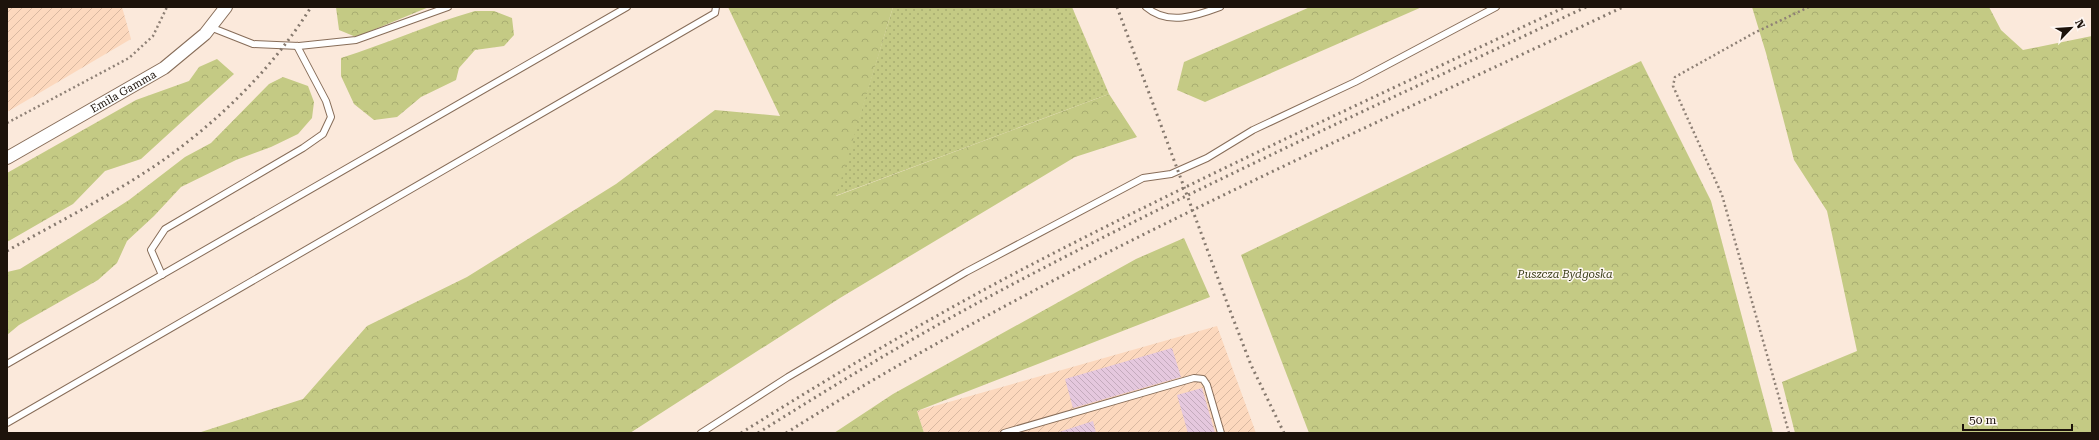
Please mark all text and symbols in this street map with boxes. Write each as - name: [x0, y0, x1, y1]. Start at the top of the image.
- north arrow: [2051, 8, 2091, 48]
- text: N: [2072, 17, 2088, 31]
- street label: Emila Gamma: [88, 68, 159, 116]
- park label: Puszcza Bydgoska: [1516, 268, 1613, 281]
- scale bar: [1963, 406, 2072, 432]
- text: 50 m: [1969, 413, 1996, 427]

